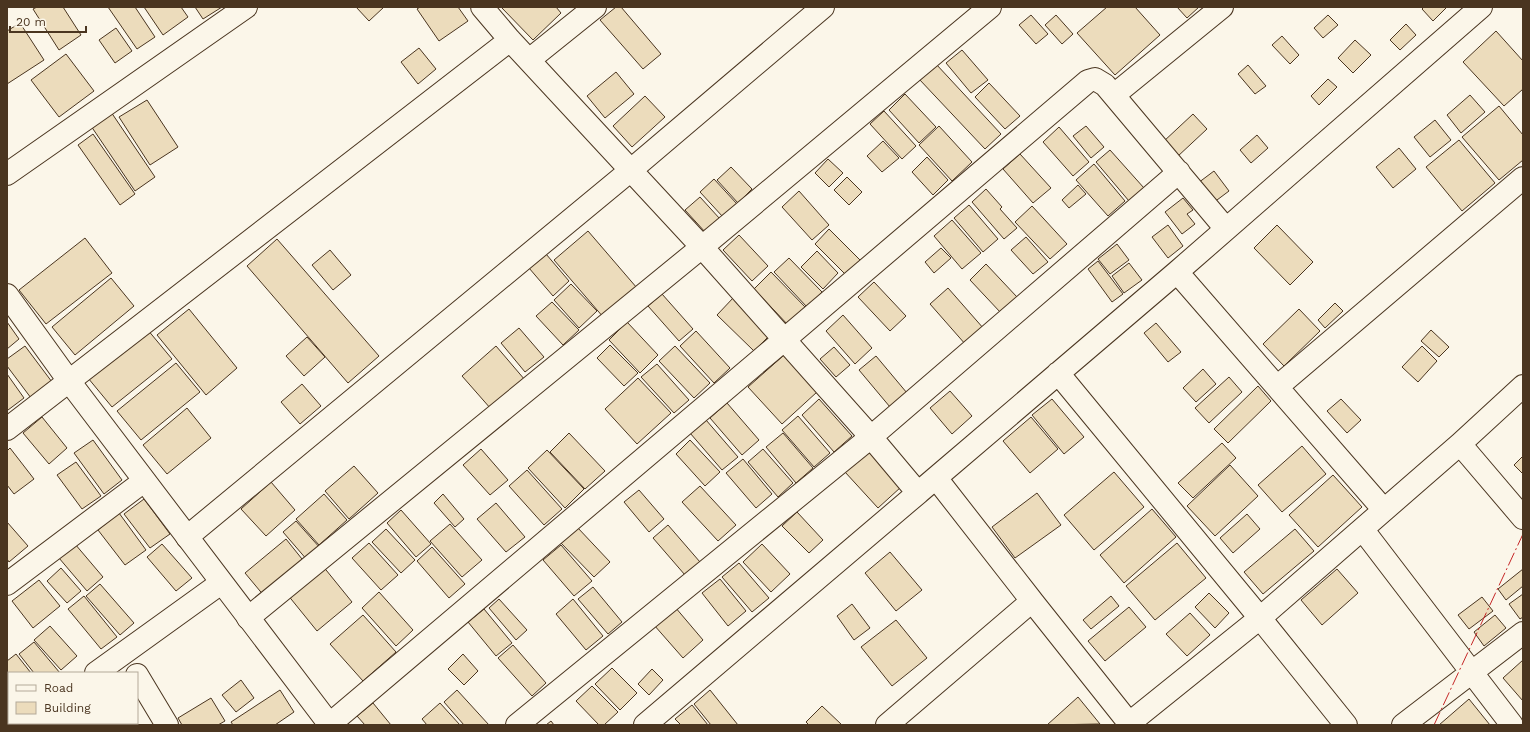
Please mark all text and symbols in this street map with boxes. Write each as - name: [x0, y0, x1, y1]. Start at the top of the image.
- scale bar: [10, 8, 86, 34]
- text: 20 m: [16, 15, 46, 29]
- legend: [8, 672, 138, 724]
- text: Road: [44, 681, 73, 695]
- text: Building: [44, 701, 91, 715]

